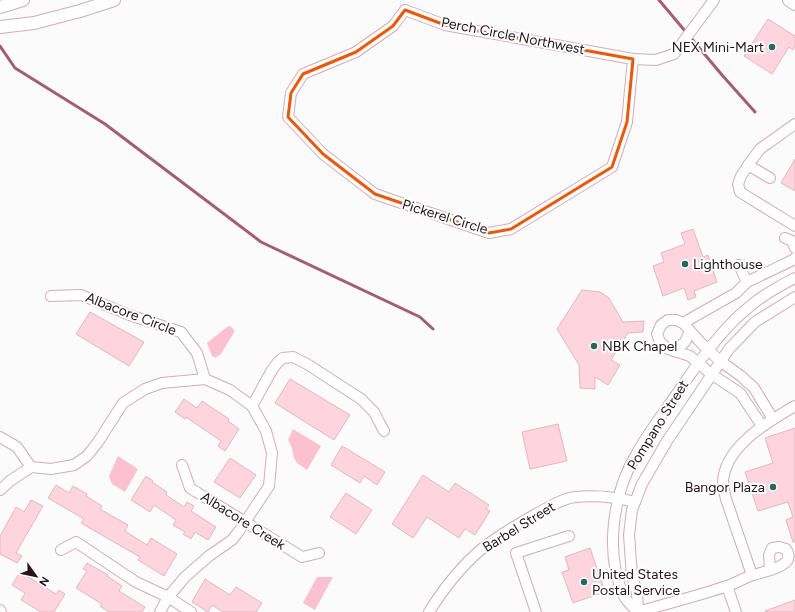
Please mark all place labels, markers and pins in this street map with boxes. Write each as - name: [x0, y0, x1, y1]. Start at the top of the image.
- place label: NEX Mini-Mart: [672, 39, 764, 56]
- marker: NEX Mini-Mart: [767, 42, 777, 52]
- place label: Lighthouse: [693, 256, 763, 273]
- marker: Lighthouse: [680, 259, 690, 269]
- place label: NBK Chapel: [602, 338, 677, 355]
- marker: NBK Chapel: [589, 341, 599, 351]
- place label: Bangor Plaza: [685, 479, 765, 496]
- marker: Bangor Plaza: [768, 482, 778, 492]
- place label: United States Postal Service: [592, 566, 681, 599]
- marker: United States Postal Service: [579, 577, 589, 587]

